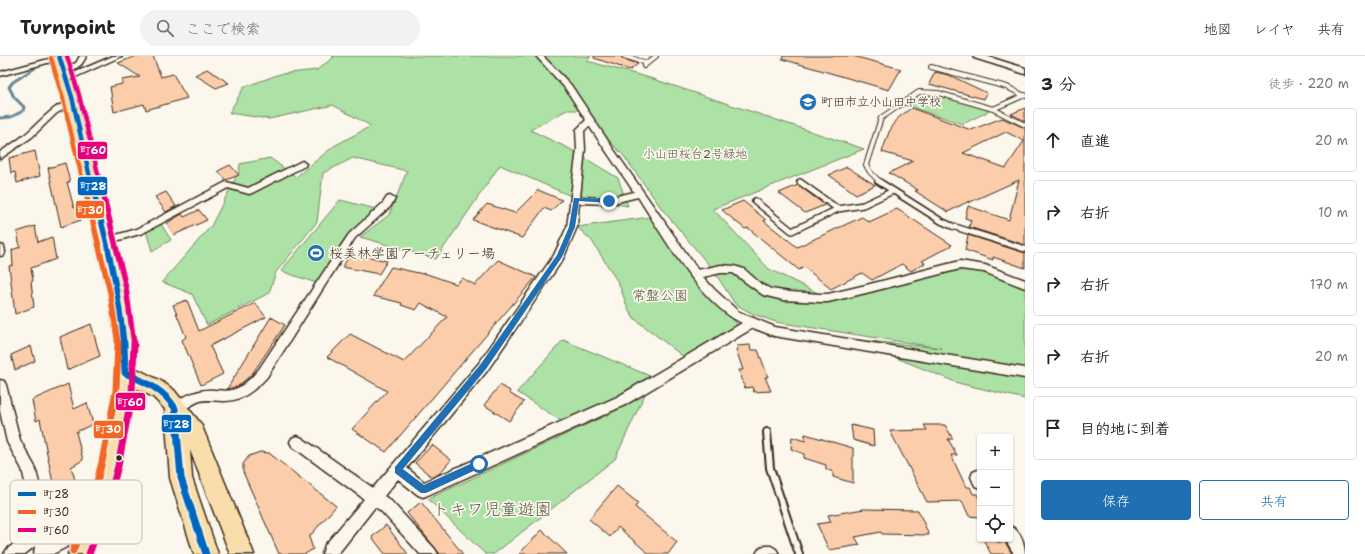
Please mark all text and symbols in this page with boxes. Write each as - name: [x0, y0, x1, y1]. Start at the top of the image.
- search box: [140, 10, 420, 46]
- text: Turnpoint: [20, 15, 116, 40]
- icon: search: [154, 17, 176, 39]
- text: ここで検索: [186, 19, 261, 39]
- text: 地図: [1204, 20, 1232, 38]
- text: レイヤ: [1254, 20, 1295, 38]
- text: 共有: [1317, 20, 1345, 38]
- text: 3 分: [1041, 73, 1076, 95]
- text: 徒歩 · 220 m: [1269, 75, 1349, 92]
- school or university icon: 町田市立小山田中学校: [798, 92, 818, 112]
- place label: 町田市立小山田中学校: [821, 94, 941, 110]
- icon: ahead: [1042, 129, 1064, 151]
- text: 直進: [1080, 131, 1110, 151]
- text: 20 m: [1315, 132, 1348, 149]
- line badge: 町60: [77, 141, 108, 160]
- text: 町60: [80, 143, 106, 158]
- park label: 小山田桜台2号緑地: [643, 146, 747, 162]
- line badge: 町28: [77, 176, 108, 196]
- text: 町28: [80, 179, 106, 194]
- route end: [600, 192, 618, 210]
- line badge: 町30: [75, 200, 105, 219]
- icon: right: [1042, 201, 1064, 223]
- text: 町30: [77, 203, 103, 218]
- text: 右折: [1080, 203, 1110, 223]
- text: 10 m: [1318, 204, 1348, 221]
- sports icon: 桜美林学園アーチェリー場: [306, 243, 326, 263]
- place label: 桜美林学園アーチェリー場: [329, 244, 495, 262]
- icon: right: [1042, 273, 1064, 295]
- text: 右折: [1080, 275, 1110, 295]
- text: 170 m: [1310, 276, 1348, 293]
- park label: 常盤公園: [632, 286, 688, 304]
- icon: right: [1042, 345, 1064, 367]
- text: 右折: [1080, 347, 1110, 367]
- text: 20 m: [1315, 348, 1348, 365]
- line badge: 町60: [115, 392, 146, 411]
- text: 町60: [117, 395, 143, 410]
- line badge: 町28: [161, 414, 192, 433]
- text: 町28: [163, 417, 189, 432]
- icon: arrive: [1042, 417, 1064, 439]
- text: 目的地に到着: [1080, 419, 1170, 439]
- line badge: 町30: [93, 420, 124, 439]
- text: 町30: [95, 422, 121, 437]
- map controls: [977, 434, 1013, 542]
- button: +: [977, 434, 1013, 470]
- unlabelled marker: [114, 453, 124, 463]
- route start: [470, 455, 488, 473]
- button: −: [977, 470, 1013, 506]
- legend: [10, 480, 142, 544]
- button: 保存: [1041, 480, 1191, 520]
- button: 共有: [1199, 480, 1349, 520]
- text: 町28: [43, 487, 69, 502]
- park label: トキワ児童遊園: [433, 498, 552, 520]
- text: 町30: [43, 505, 69, 520]
- button: locate: [977, 506, 1013, 542]
- text: 町60: [43, 523, 69, 538]

